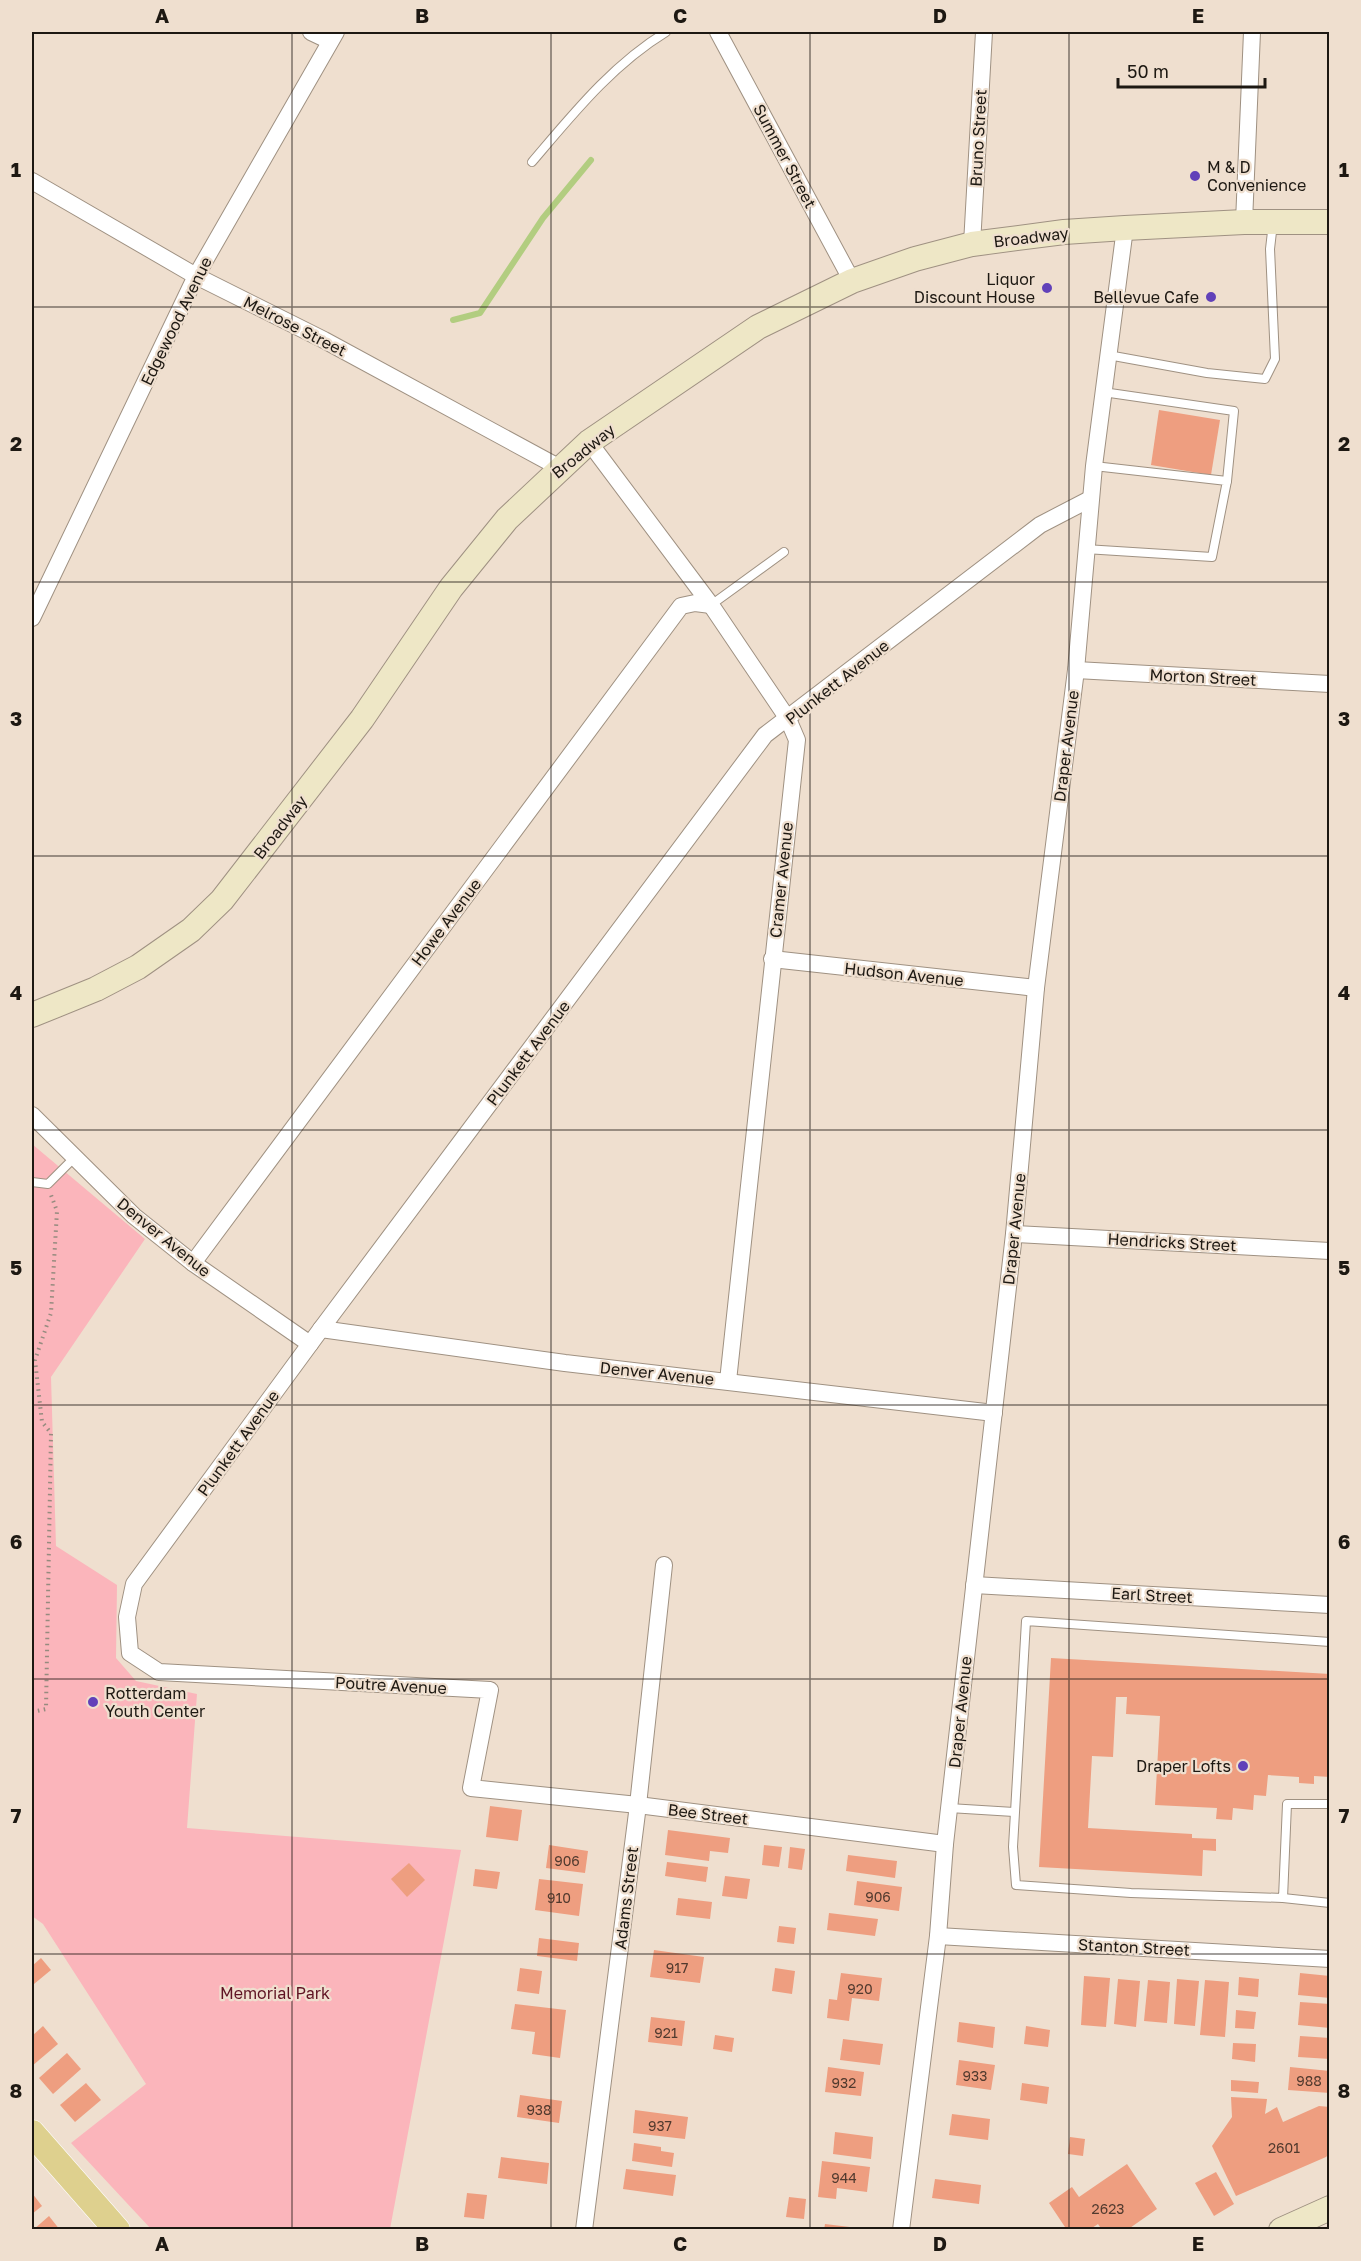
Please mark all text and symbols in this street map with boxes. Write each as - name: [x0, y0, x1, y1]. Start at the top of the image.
- text: A: [155, 3, 169, 27]
- text: B: [415, 3, 429, 27]
- text: C: [673, 3, 687, 27]
- text: D: [933, 3, 947, 27]
- text: E: [1192, 3, 1204, 27]
- scale bar: [1118, 51, 1265, 89]
- text: 50 m: [1127, 60, 1169, 82]
- street label: Bruno Street: [965, 89, 991, 187]
- street label: Summer Street: [749, 100, 821, 212]
- text: 1: [11, 157, 21, 181]
- place label: M & D Convenience: [1207, 157, 1306, 195]
- text: 1: [1339, 157, 1349, 181]
- marker: M & D Convenience: [1188, 169, 1202, 183]
- street label: Broadway: [992, 222, 1070, 252]
- street label: Edgewood Avenue: [136, 253, 216, 389]
- place label: Liquor Discount House: [914, 269, 1035, 307]
- marker: Liquor Discount House: [1040, 281, 1054, 295]
- place label: Bellevue Cafe: [1093, 287, 1199, 307]
- marker: Bellevue Cafe: [1204, 290, 1218, 304]
- street label: Melrose Street: [240, 291, 350, 361]
- street label: Broadway: [547, 419, 619, 483]
- text: 2: [10, 431, 22, 455]
- text: 2: [1338, 431, 1350, 455]
- street label: Plunkett Avenue: [781, 635, 893, 729]
- street label: Morton Street: [1149, 664, 1257, 690]
- street label: Draper Avenue: [1049, 689, 1083, 803]
- text: 3: [10, 706, 22, 730]
- text: 3: [1338, 706, 1350, 730]
- street label: Broadway: [249, 791, 311, 863]
- street label: Cramer Avenue: [765, 821, 797, 939]
- street label: Howe Avenue: [407, 874, 485, 970]
- street label: Hudson Avenue: [843, 958, 965, 990]
- text: 4: [10, 980, 22, 1004]
- text: 4: [1338, 980, 1350, 1004]
- street label: Plunkett Avenue: [482, 997, 574, 1109]
- street label: Draper Avenue: [998, 1172, 1030, 1286]
- street label: Denver Avenue: [113, 1193, 215, 1281]
- street label: Hendricks Street: [1107, 1229, 1237, 1255]
- text: 5: [10, 1255, 22, 1279]
- text: 5: [1338, 1255, 1350, 1279]
- street label: Denver Avenue: [599, 1357, 715, 1389]
- street label: Plunkett Avenue: [193, 1386, 283, 1500]
- text: 6: [10, 1529, 22, 1553]
- text: 6: [1338, 1529, 1350, 1553]
- street label: Earl Street: [1111, 1583, 1193, 1607]
- street label: Draper Avenue: [944, 1655, 976, 1769]
- street label: Poutre Avenue: [335, 1672, 447, 1698]
- place label: Rotterdam Youth Center: [105, 1683, 205, 1721]
- marker: Rotterdam Youth Center: [86, 1695, 100, 1709]
- place label: Draper Lofts: [1136, 1756, 1231, 1776]
- marker: Draper Lofts: [1236, 1759, 1250, 1773]
- street label: Bee Street: [667, 1799, 749, 1829]
- text: 7: [11, 1803, 22, 1827]
- text: 7: [1339, 1803, 1350, 1827]
- street label: Adams Street: [610, 1845, 642, 1951]
- house number: 906: [554, 1852, 580, 1869]
- house number: 906: [865, 1888, 891, 1905]
- house number: 910: [547, 1889, 571, 1906]
- street label: Stanton Street: [1077, 1934, 1191, 1960]
- house number: 917: [666, 1959, 688, 1976]
- house number: 920: [847, 1980, 873, 1997]
- park label: Memorial Park: [220, 1983, 330, 2003]
- house number: 921: [654, 2024, 678, 2041]
- house number: 933: [963, 2067, 987, 2084]
- house number: 988: [1296, 2072, 1322, 2089]
- house number: 932: [832, 2074, 856, 2091]
- text: 8: [10, 2078, 22, 2102]
- text: 8: [1338, 2078, 1350, 2102]
- house number: 938: [526, 2101, 552, 2118]
- house number: 937: [648, 2117, 672, 2134]
- house number: 2601: [1268, 2139, 1300, 2156]
- house number: 944: [831, 2169, 857, 2186]
- house number: 2623: [1092, 2200, 1124, 2217]
- text: A: [155, 2231, 169, 2255]
- text: B: [415, 2231, 429, 2255]
- text: C: [673, 2231, 687, 2255]
- text: D: [933, 2231, 947, 2255]
- text: E: [1192, 2231, 1204, 2255]

